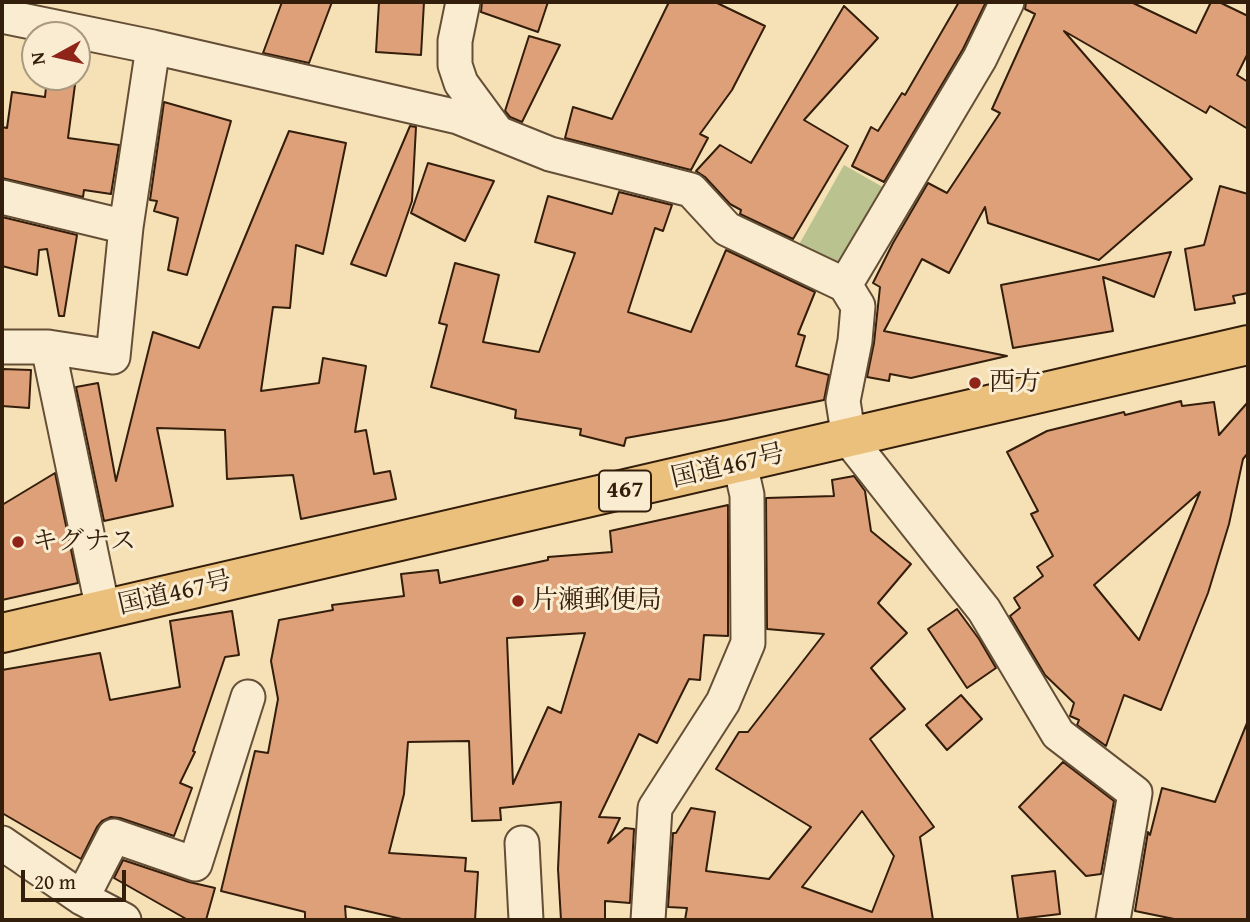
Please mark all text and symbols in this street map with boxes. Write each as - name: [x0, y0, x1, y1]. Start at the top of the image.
- north arrow: [21, 21, 91, 91]
- text: N: [22, 50, 52, 67]
- place label: 西方: [989, 367, 1041, 399]
- marker: 西方: [967, 375, 983, 391]
- street label: 国道467号: [668, 439, 788, 495]
- road number: 467: [599, 470, 651, 512]
- place label: キグナス: [32, 526, 136, 558]
- marker: キグナス: [10, 534, 26, 550]
- street label: 国道467号: [115, 566, 235, 622]
- place label: 片瀬郵便局: [532, 585, 662, 617]
- marker: 片瀬郵便局: [510, 593, 526, 609]
- scale bar: [24, 856, 130, 900]
- text: 20 m: [34, 866, 76, 897]

